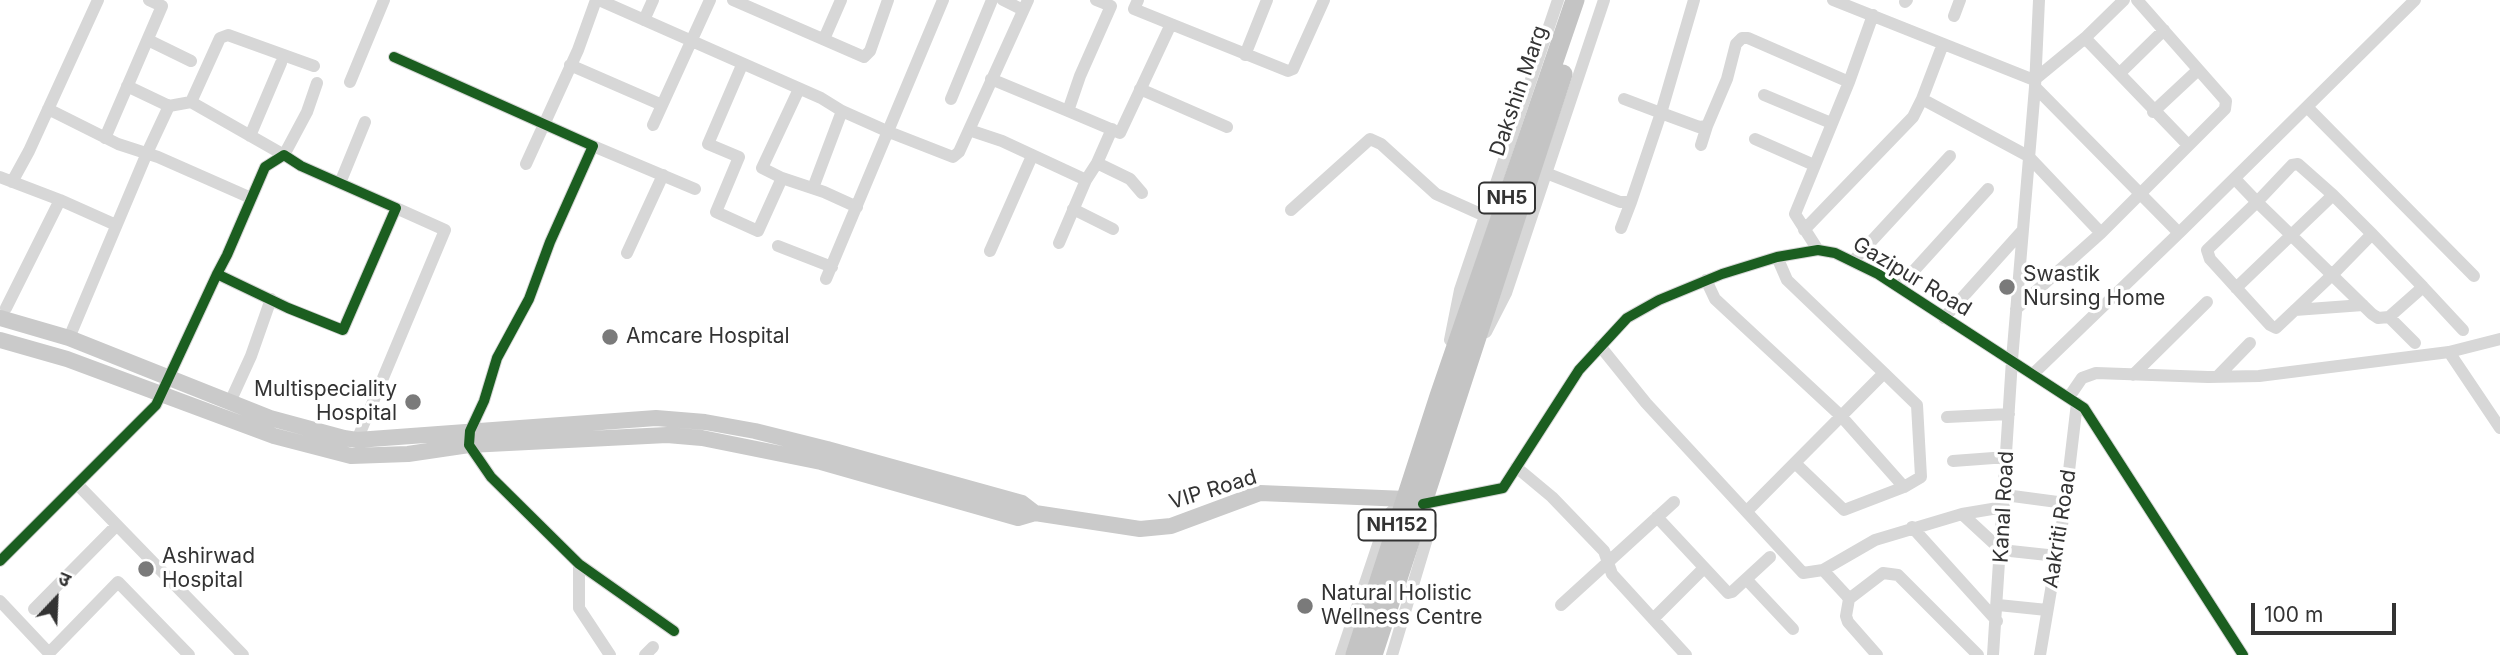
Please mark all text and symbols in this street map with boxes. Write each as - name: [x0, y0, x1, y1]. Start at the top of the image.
- street label: Dakshin Marg: [1485, 22, 1553, 160]
- road number: NH5: [1479, 182, 1535, 214]
- street label: Gazipur Road: [1848, 232, 1976, 322]
- place label: Swastik Nursing Home: [2023, 262, 2165, 312]
- marker: Swastik Nursing Home: [1997, 277, 2017, 297]
- place label: Amcare Hospital: [626, 324, 790, 350]
- marker: Amcare Hospital: [600, 327, 620, 347]
- place label: Multispeciality Hospital: [254, 377, 397, 427]
- marker: Multispeciality Hospital: [403, 392, 423, 412]
- street label: Kanal Road: [1988, 451, 2020, 563]
- street label: VIP Road: [1166, 465, 1260, 515]
- street label: Aakriti Road: [2038, 468, 2082, 590]
- road number: NH152: [1358, 510, 1436, 540]
- place label: Ashirwad Hospital: [162, 544, 255, 594]
- marker: Ashirwad Hospital: [136, 559, 156, 579]
- north arrow: [21, 564, 91, 634]
- text: उ: [55, 566, 74, 592]
- place label: Natural Holistic Wellness Centre: [1321, 581, 1482, 631]
- scale bar: [2255, 588, 2400, 632]
- marker: Natural Holistic Wellness Centre: [1295, 596, 1315, 616]
- text: 100 m: [2264, 602, 2323, 627]

